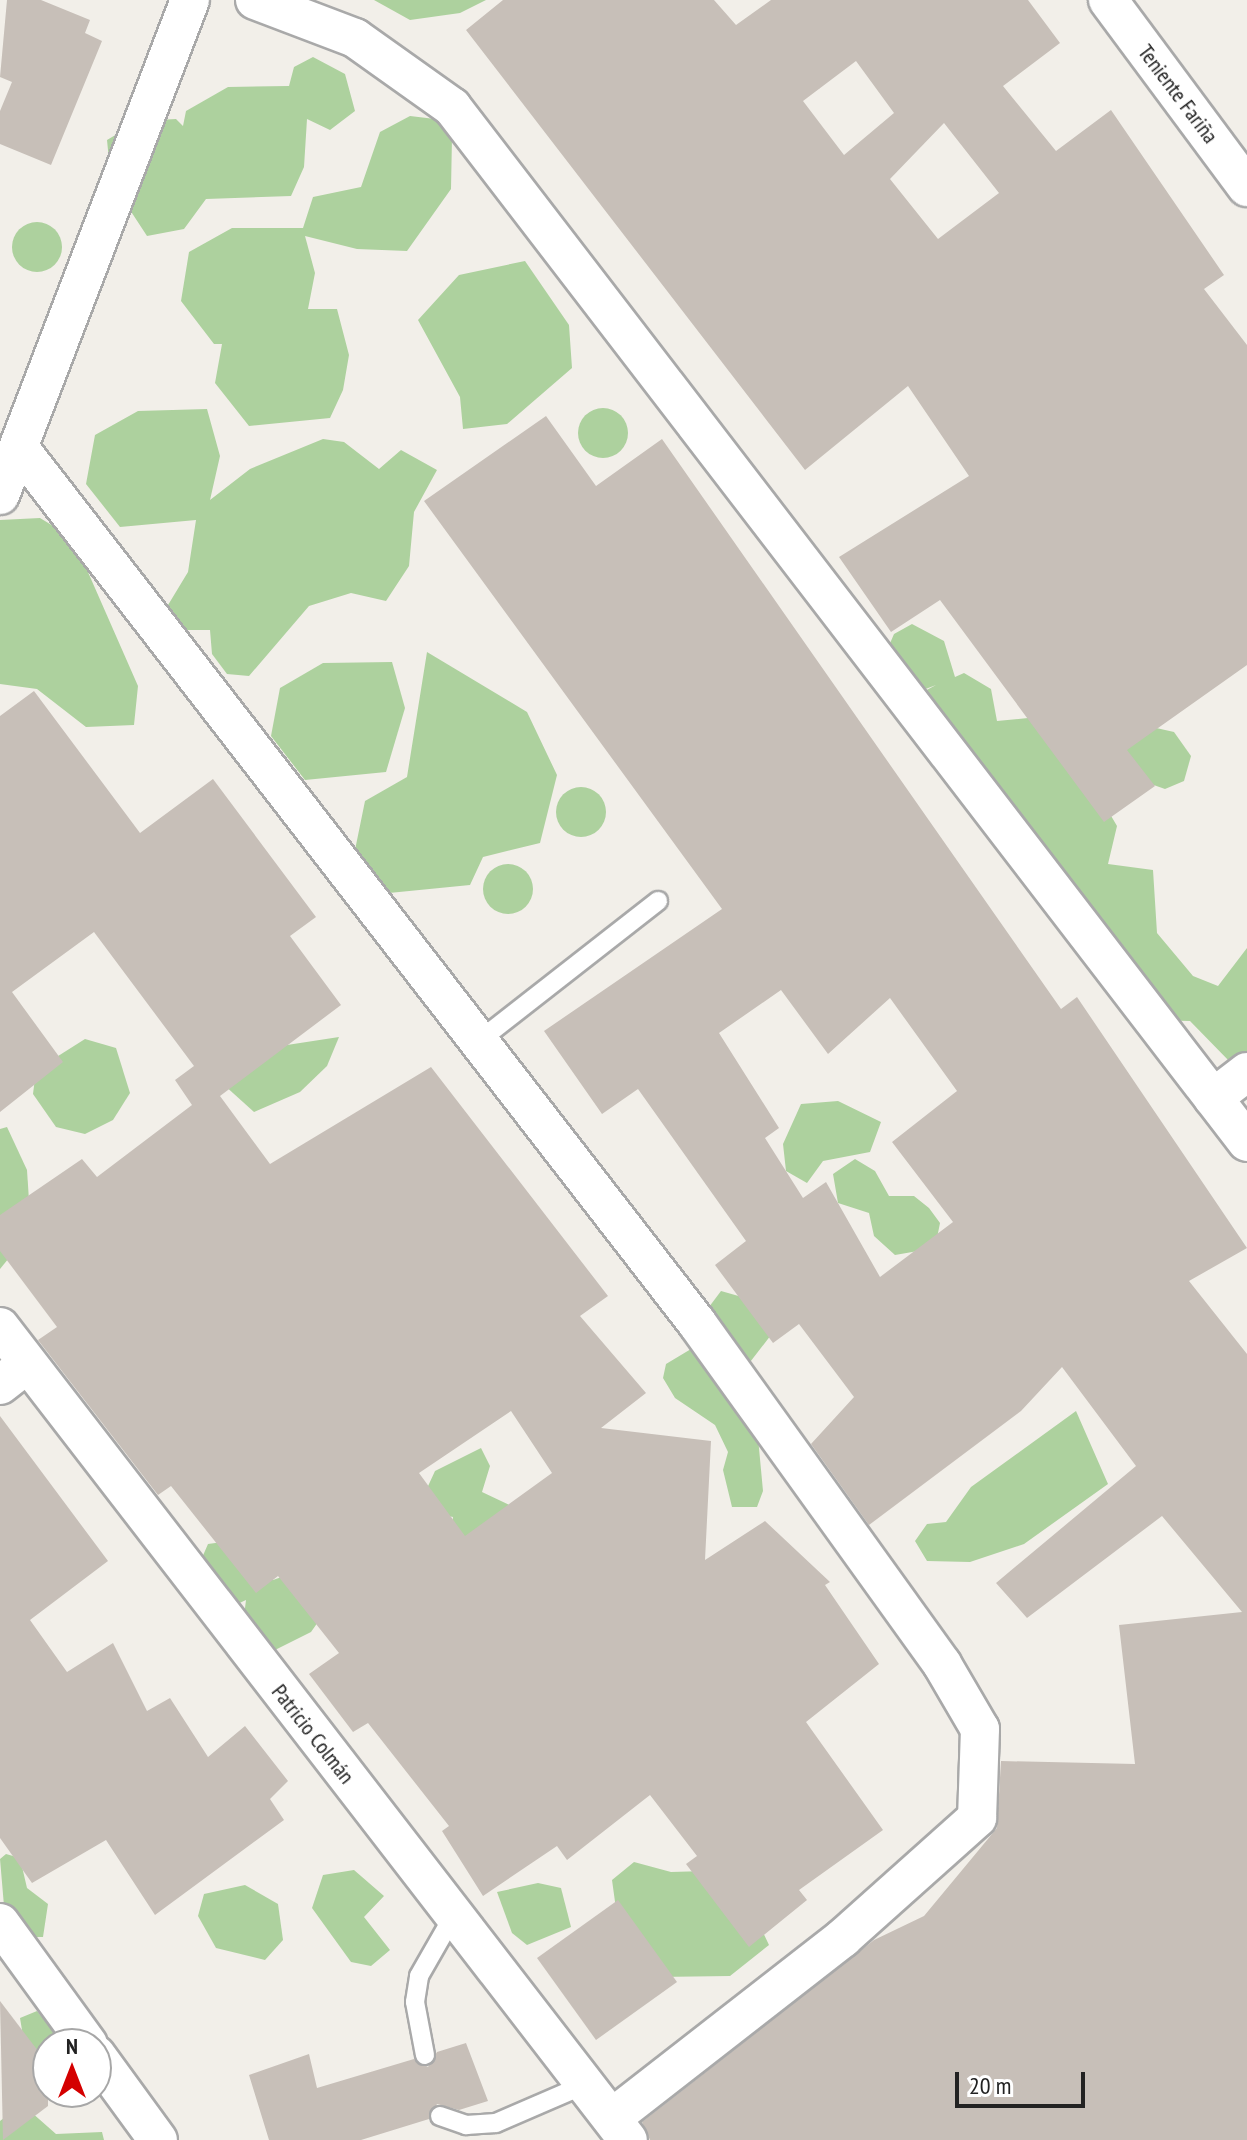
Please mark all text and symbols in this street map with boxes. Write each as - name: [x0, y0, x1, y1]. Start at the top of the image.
- street label: Teniente Fariña: [1132, 39, 1224, 149]
- street label: Patricio Colmán: [266, 1679, 360, 1789]
- north arrow: [32, 2028, 112, 2108]
- text: N: [66, 2032, 78, 2060]
- scale bar: [959, 2056, 1089, 2106]
- text: 20 m: [969, 2070, 1011, 2101]

